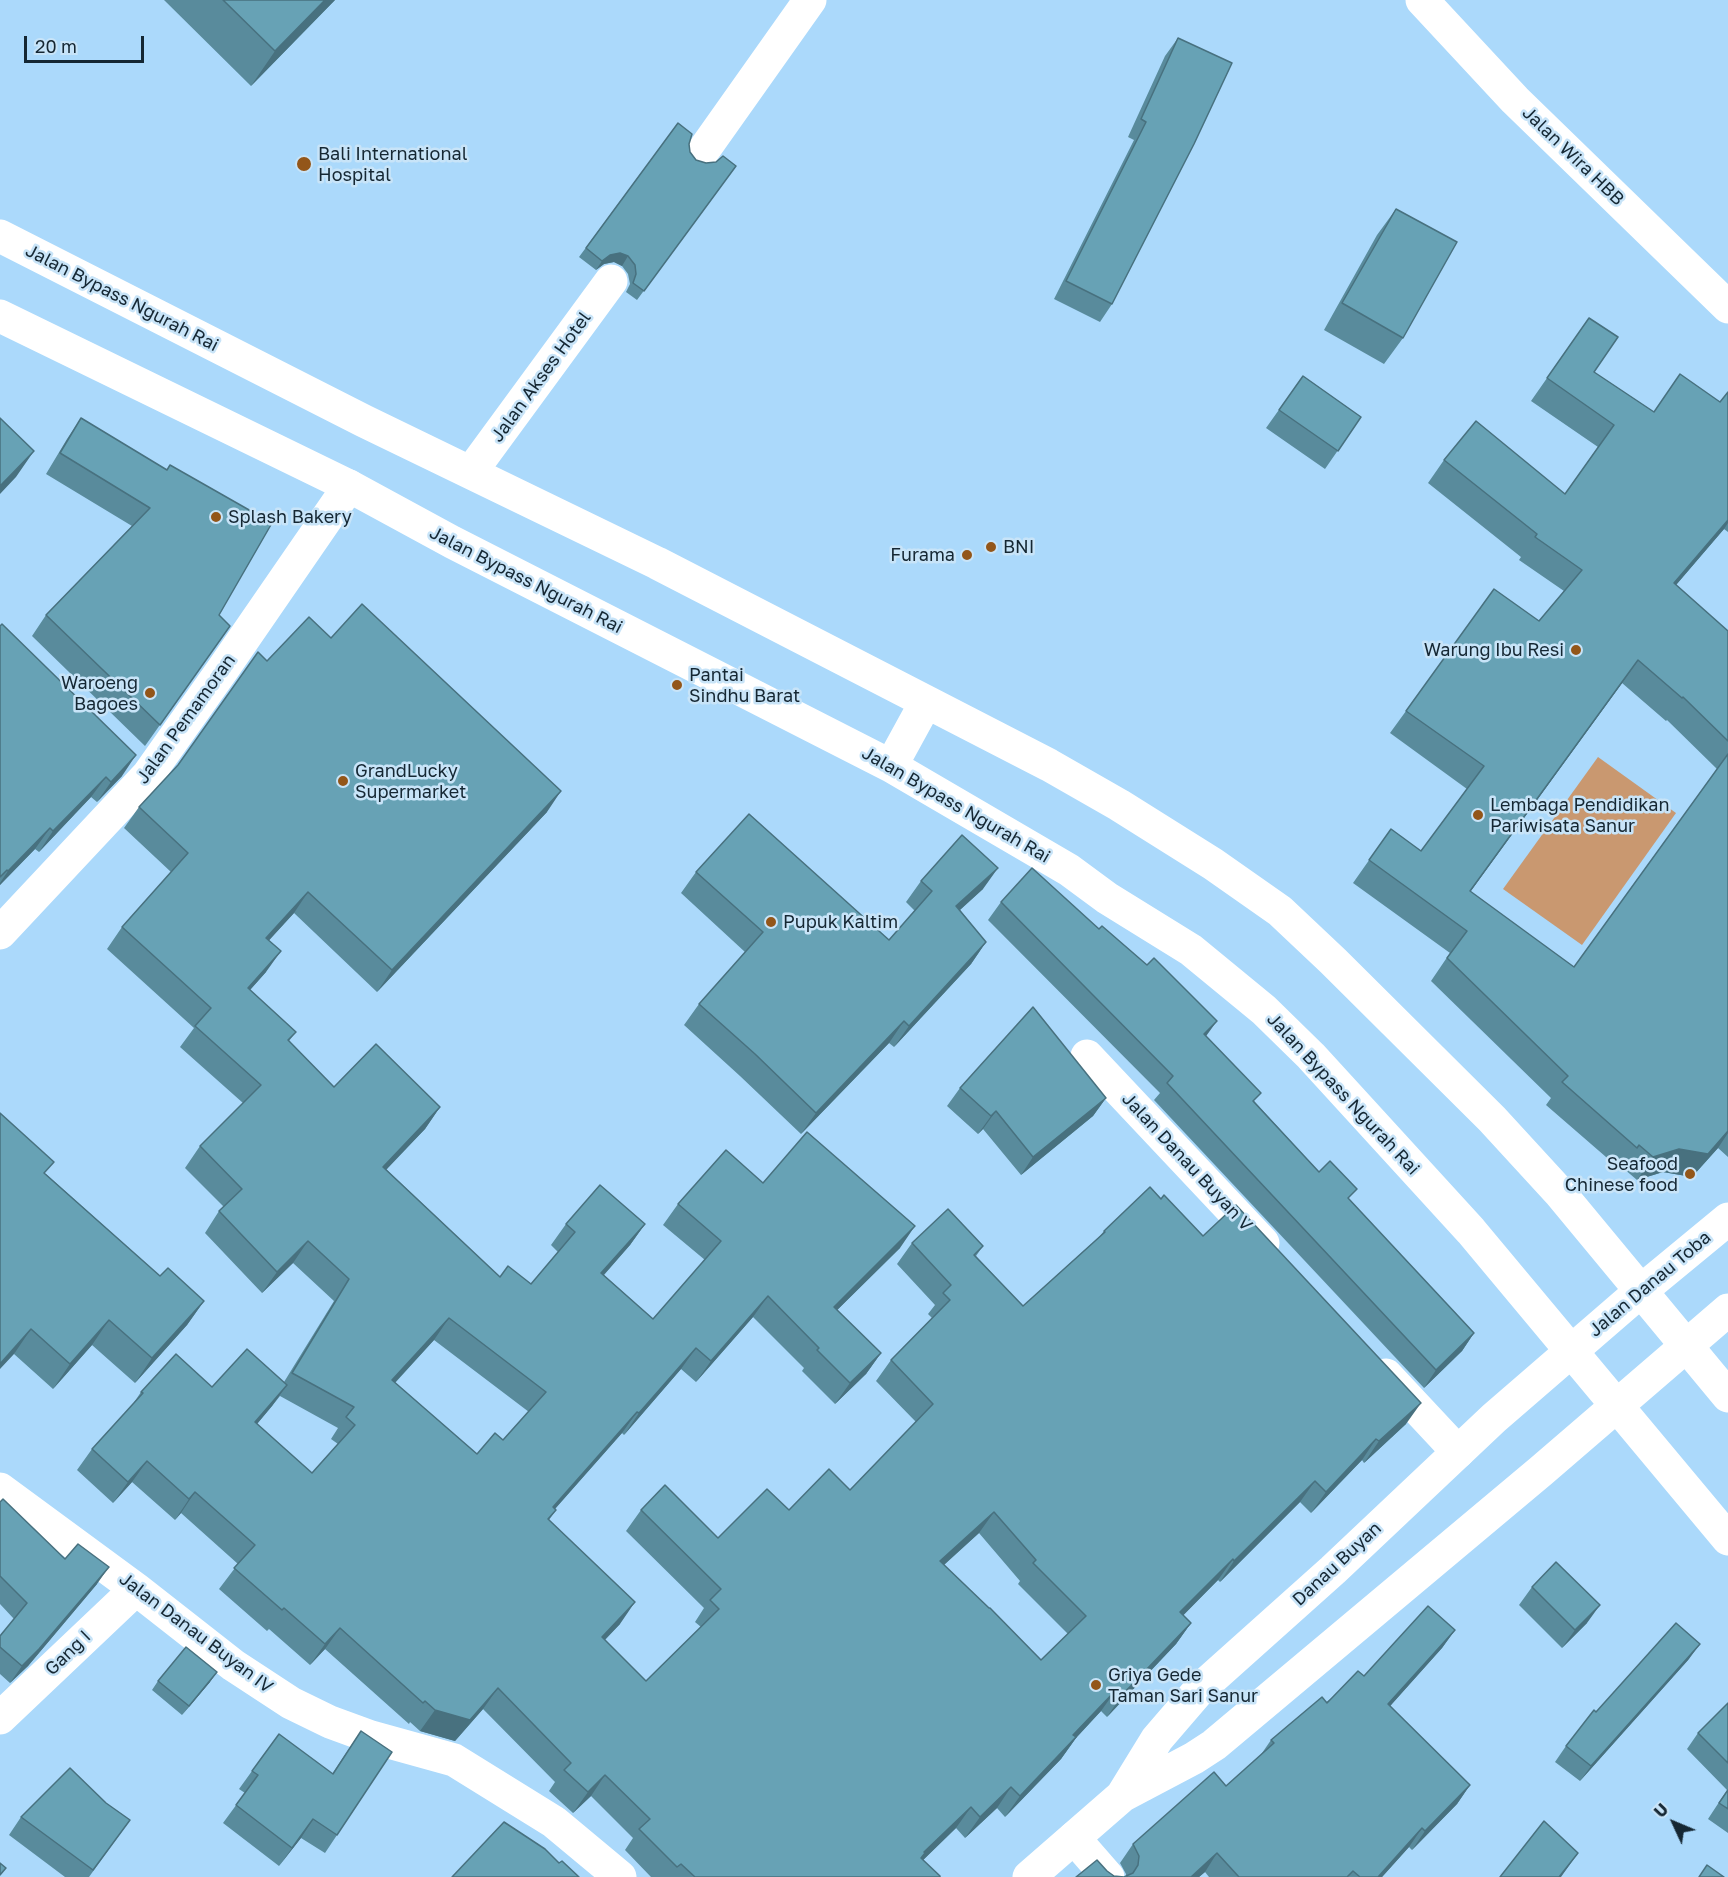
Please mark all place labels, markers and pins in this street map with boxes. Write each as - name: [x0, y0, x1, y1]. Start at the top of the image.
- place label: Bali International Hospital: [318, 143, 467, 186]
- marker: Bali International Hospital: [295, 155, 313, 173]
- place label: Splash Bakery: [228, 506, 352, 528]
- marker: Splash Bakery: [209, 510, 223, 524]
- place label: BNI: [1003, 536, 1034, 558]
- marker: BNI: [984, 540, 998, 554]
- place label: Furama: [890, 544, 955, 566]
- marker: Furama: [960, 548, 974, 562]
- place label: Warung Ibu Resi: [1424, 639, 1564, 661]
- marker: Warung Ibu Resi: [1569, 643, 1583, 657]
- place label: Pantai Sindhu Barat: [689, 664, 800, 706]
- place label: Waroeng Bagoes: [61, 672, 138, 714]
- marker: Pantai Sindhu Barat: [670, 678, 684, 692]
- marker: Waroeng Bagoes: [143, 686, 157, 700]
- place label: GrandLucky Supermarket: [355, 760, 467, 802]
- marker: GrandLucky Supermarket: [336, 774, 350, 788]
- place label: Lembaga Pendidikan Pariwisata Sanur: [1490, 794, 1670, 836]
- marker: Lembaga Pendidikan Pariwisata Sanur: [1471, 808, 1485, 822]
- place label: Pupuk Kaltim: [783, 911, 898, 933]
- marker: Pupuk Kaltim: [764, 915, 778, 929]
- place label: Seafood Chinese food: [1565, 1153, 1678, 1196]
- marker: Seafood Chinese food: [1683, 1167, 1697, 1181]
- place label: Griya Gede Taman Sari Sanur: [1108, 1664, 1258, 1706]
- marker: Griya Gede Taman Sari Sanur: [1089, 1678, 1103, 1692]

